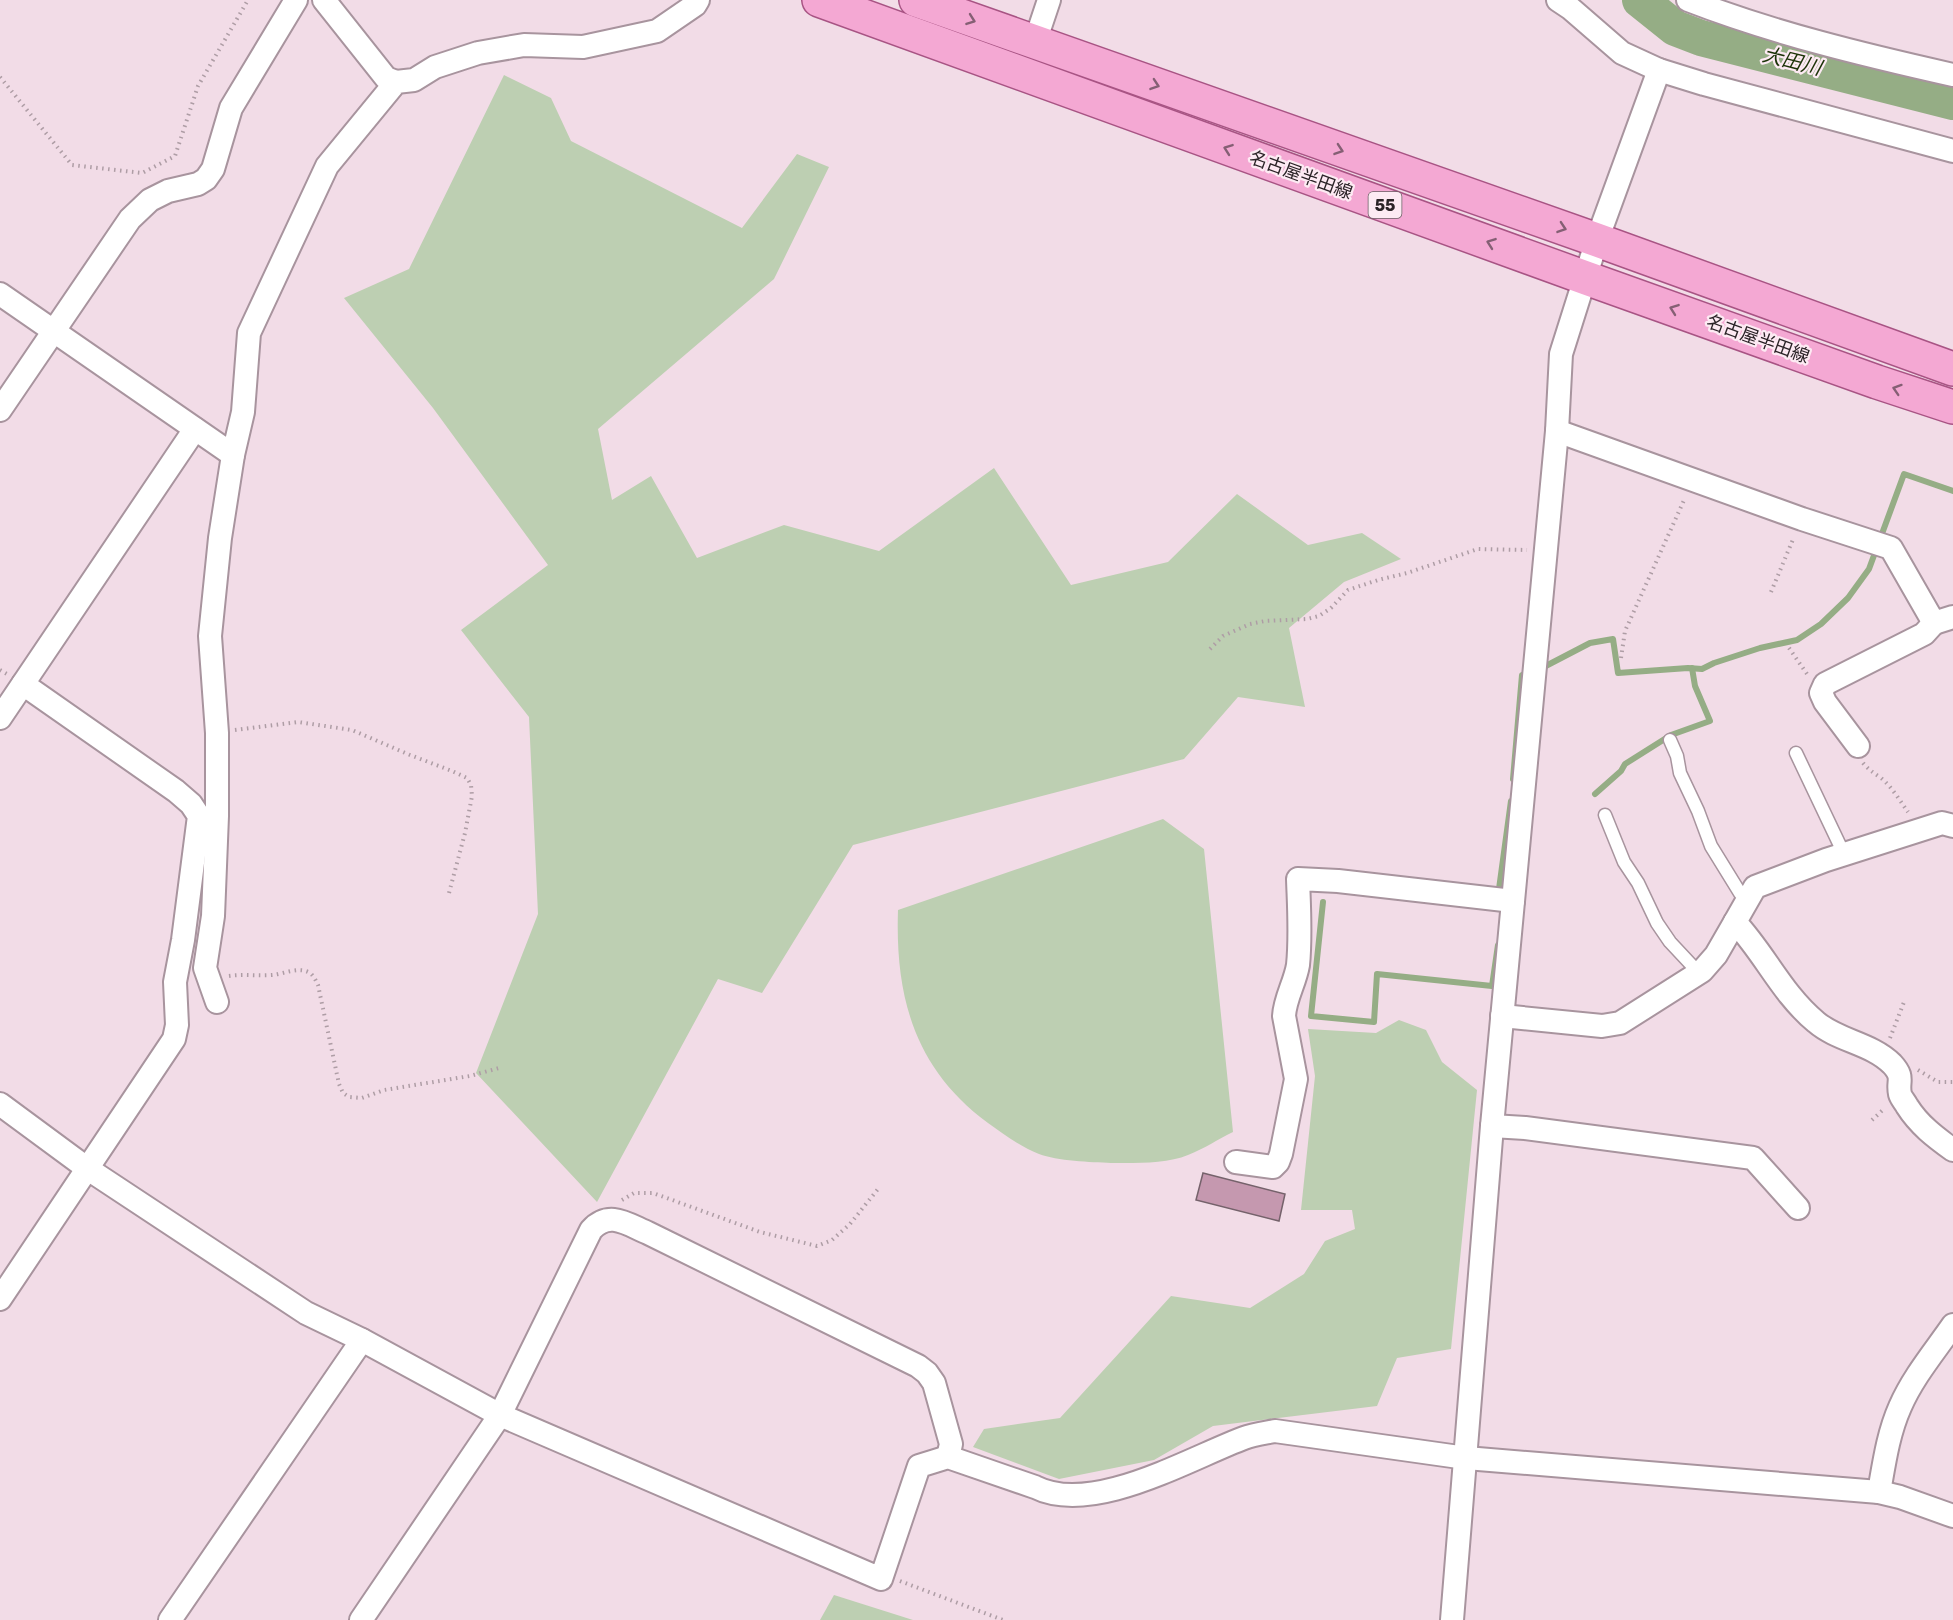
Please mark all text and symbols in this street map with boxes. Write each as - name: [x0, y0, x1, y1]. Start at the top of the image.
- one-way arrow: [965, 12, 976, 25]
- water label: 大田川: [1760, 42, 1826, 80]
- one-way arrow: [1149, 77, 1160, 90]
- one-way arrow: [1333, 142, 1344, 155]
- one-way arrow: [1223, 143, 1234, 156]
- street label: 名古屋半田線: [1246, 146, 1356, 204]
- road number: 55: [1368, 192, 1402, 218]
- one-way arrow: [1557, 221, 1567, 234]
- one-way arrow: [1486, 238, 1496, 251]
- one-way arrow: [1669, 304, 1680, 317]
- street label: 名古屋半田線: [1703, 310, 1813, 368]
- one-way arrow: [1892, 383, 1903, 396]

